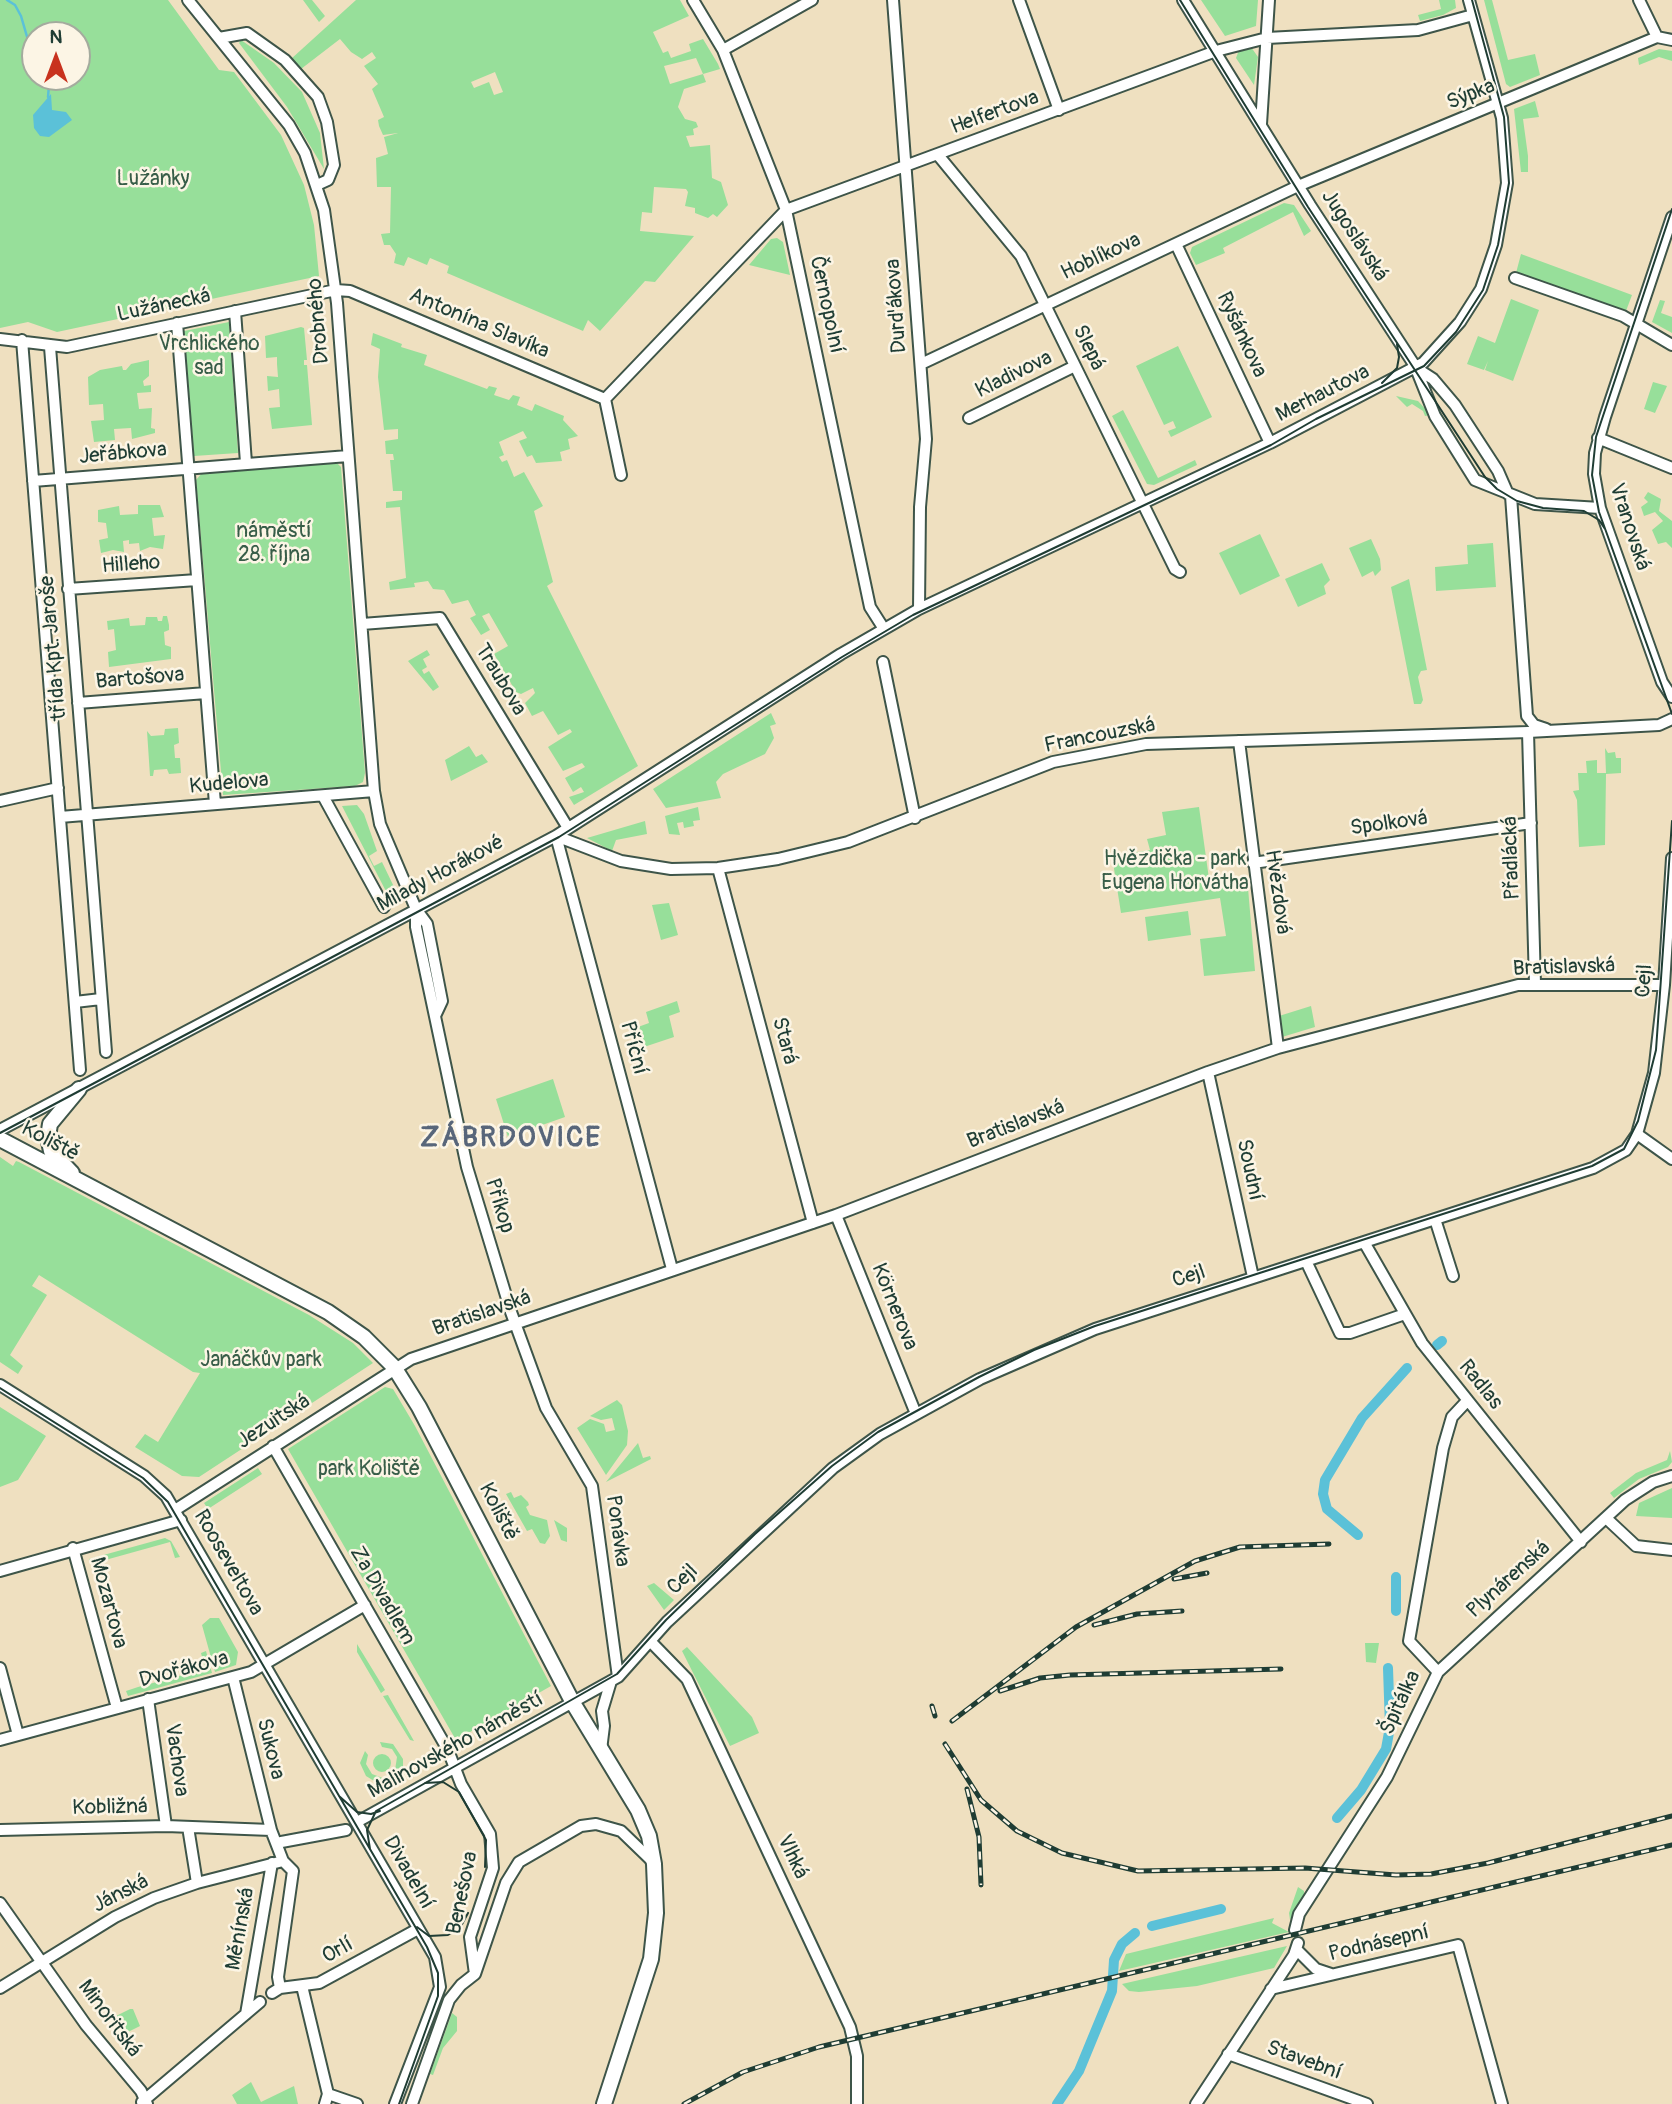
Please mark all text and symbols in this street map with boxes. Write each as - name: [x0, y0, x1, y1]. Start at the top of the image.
- north arrow: [21, 21, 91, 91]
- text: N: [50, 25, 62, 49]
- street label: Sýpka: [1443, 74, 1499, 116]
- street label: Helfertova: [948, 85, 1042, 141]
- park label: Lužánky: [117, 167, 189, 193]
- street label: Jugoslávská: [1315, 186, 1393, 286]
- street label: Hoblíkova: [1057, 228, 1145, 286]
- street label: Černopolní: [803, 254, 849, 356]
- street label: Durďákova: [881, 258, 913, 354]
- street label: Drobného: [303, 277, 335, 365]
- street label: Antonína Slavíka: [405, 283, 553, 365]
- street label: Lužánecká: [115, 284, 213, 328]
- street label: Ryšánkova: [1210, 288, 1272, 382]
- street label: Slepá: [1066, 321, 1110, 375]
- park label: Vrchlického sad: [158, 332, 260, 382]
- street label: Kladivova: [972, 346, 1056, 404]
- street label: Merhautova: [1272, 360, 1374, 428]
- street label: Jeřábkova: [78, 438, 168, 470]
- street label: Vranovská: [1603, 480, 1655, 574]
- park label: náměstí 28. října: [236, 519, 312, 569]
- street label: Hilleho: [101, 550, 161, 580]
- street label: třída Kpt. Jaroše: [35, 575, 73, 721]
- street label: Traubova: [469, 640, 531, 720]
- street label: Bartošova: [95, 663, 185, 695]
- street label: Francouzská: [1042, 713, 1158, 759]
- street label: Kudelova: [188, 768, 270, 800]
- street label: Spolková: [1349, 806, 1429, 842]
- street label: Přadlácká: [1498, 816, 1526, 900]
- street label: Milady Horákové: [373, 830, 509, 918]
- park label: Hvězdička - park Eugena Horvátha: [1101, 847, 1249, 897]
- street label: Hvězdová: [1259, 848, 1295, 936]
- street label: Bratislavská: [1512, 954, 1616, 982]
- street label: Cejl: [1631, 964, 1659, 998]
- street label: Stará: [766, 1015, 802, 1067]
- street label: Příční: [614, 1019, 652, 1077]
- street label: Bratislavská: [964, 1095, 1068, 1155]
- street label: Koliště: [17, 1116, 83, 1168]
- district label: ZÁBRDOVICE: [421, 1122, 601, 1156]
- street label: Soudní: [1230, 1137, 1268, 1203]
- street label: Příkop: [479, 1176, 519, 1236]
- street label: Körnerova: [865, 1260, 923, 1354]
- street label: Cejl: [1169, 1260, 1209, 1294]
- street label: Bratislavská: [430, 1285, 534, 1343]
- park label: Janáčkův park: [200, 1348, 322, 1374]
- street label: Radlas: [1452, 1355, 1508, 1415]
- street label: Jezuitská: [233, 1389, 315, 1455]
- park label: park Koliště: [318, 1457, 420, 1483]
- street label: Koliště: [473, 1479, 523, 1545]
- street label: Ponávka: [599, 1493, 635, 1569]
- street label: Rooseveltova: [188, 1506, 268, 1620]
- street label: Plynárenská: [1462, 1536, 1556, 1624]
- street label: Za Divadlem: [344, 1542, 420, 1650]
- street label: Mozartova: [84, 1555, 132, 1651]
- street label: Cejl: [662, 1559, 704, 1601]
- street label: Dvořákova: [137, 1646, 231, 1694]
- street label: Špitálka: [1375, 1667, 1427, 1739]
- street label: Malinovského náměstí: [364, 1687, 548, 1805]
- street label: Sukova: [250, 1716, 290, 1782]
- street label: Vachova: [158, 1722, 194, 1798]
- street label: Kobližná: [72, 1795, 148, 1821]
- street label: Vlhká: [771, 1831, 813, 1883]
- street label: Divadelní: [377, 1832, 439, 1914]
- street label: Benešova: [442, 1849, 484, 1937]
- street label: Jánská: [89, 1869, 153, 1919]
- street label: Měnínská: [221, 1886, 261, 1972]
- street label: Podnásepní: [1326, 1920, 1432, 1968]
- street label: Orlí: [318, 1932, 358, 1970]
- street label: Minoritská: [72, 1976, 146, 2062]
- street label: Stavební: [1263, 2036, 1345, 2086]

